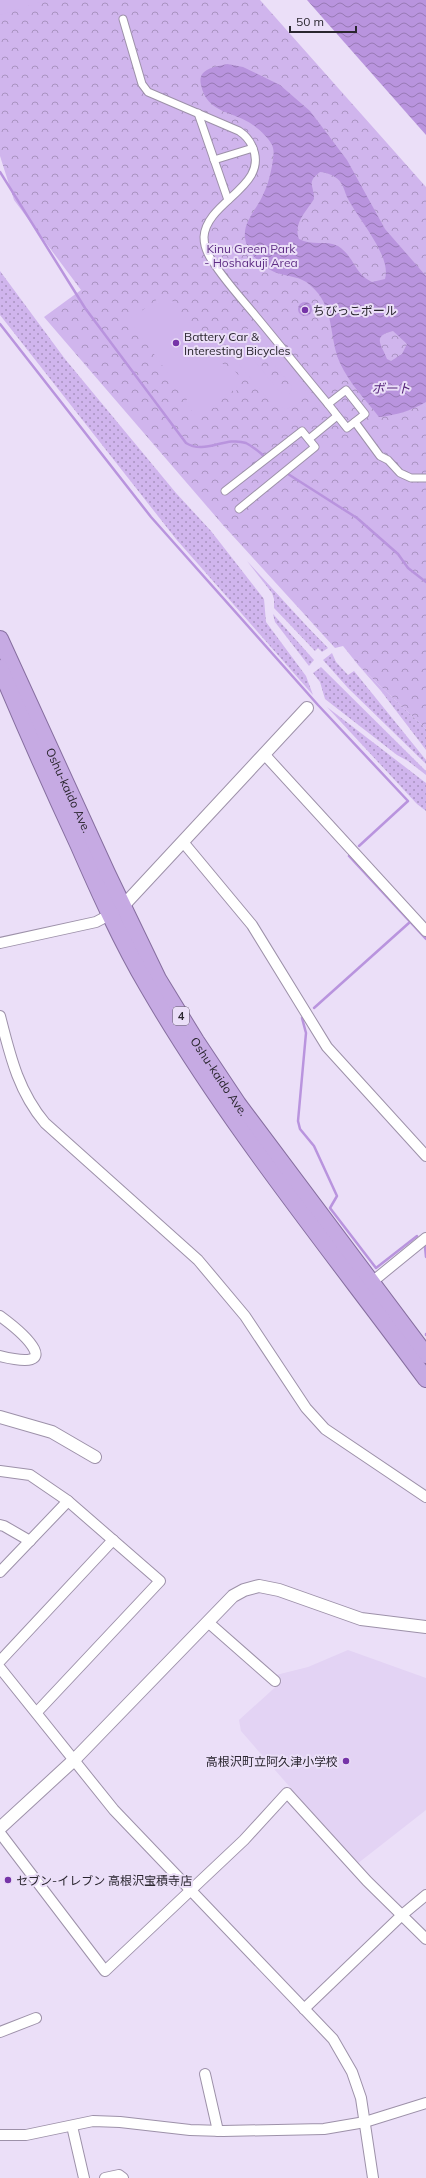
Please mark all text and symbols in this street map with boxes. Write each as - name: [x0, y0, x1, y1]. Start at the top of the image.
- scale bar: [290, 8, 356, 34]
- text: 50 m: [296, 14, 324, 29]
- park label: Kinu Green Park - Hoshakuji Area: [204, 241, 298, 270]
- place label: ちびっこポール: [313, 303, 397, 318]
- marker: ちびっこポール: [300, 305, 310, 315]
- place label: Battery Car & Interesting Bicycles: [184, 329, 291, 358]
- marker: Battery Car & Interesting Bicycles: [171, 338, 181, 348]
- water label: ボート: [371, 380, 411, 396]
- street label: Oshu-kaido Ave.: [43, 745, 95, 835]
- road number: 4: [173, 1007, 189, 1025]
- street label: Oshu-kaido Ave.: [188, 1034, 252, 1119]
- place label: 高根沢町立阿久津小学校: [206, 1754, 338, 1769]
- marker: 高根沢町立阿久津小学校: [341, 1756, 351, 1766]
- place label: セブン-イレブン 高根沢宝積寺店: [16, 1873, 192, 1888]
- marker: セブン-イレブン 高根沢宝積寺店: [3, 1875, 13, 1885]

